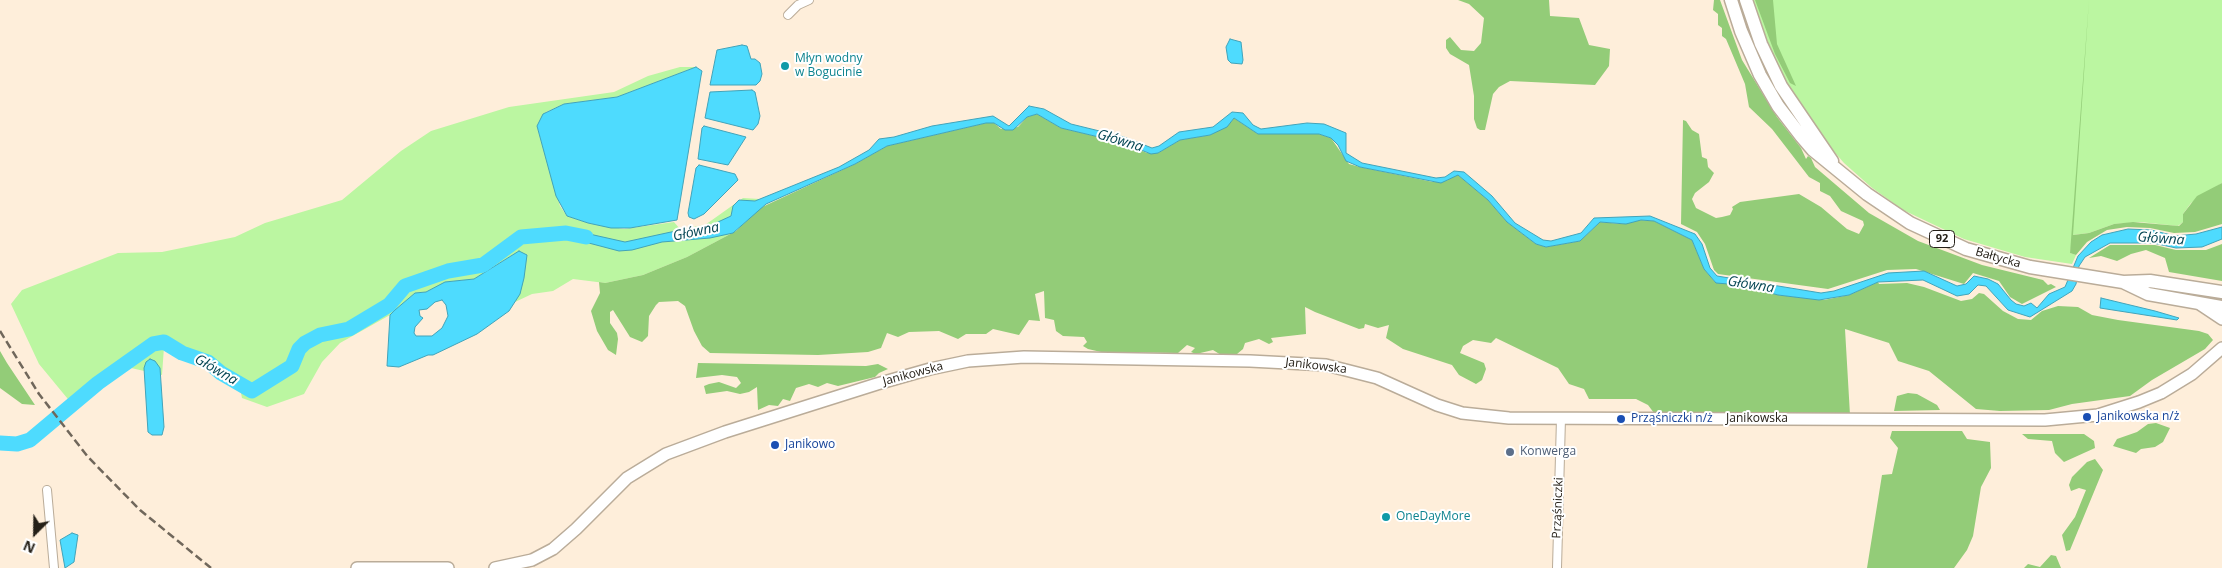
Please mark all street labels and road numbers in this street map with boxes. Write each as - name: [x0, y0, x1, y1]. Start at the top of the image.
- road number: 92: [1930, 230, 1954, 248]
- street label: Bałtycka: [1974, 245, 2022, 271]
- street label: Janikowska: [1284, 355, 1348, 377]
- street label: Janikowska: [881, 359, 945, 389]
- street label: Janikowska: [1726, 412, 1788, 426]
- street label: Prząśniczki: [1550, 477, 1566, 539]

